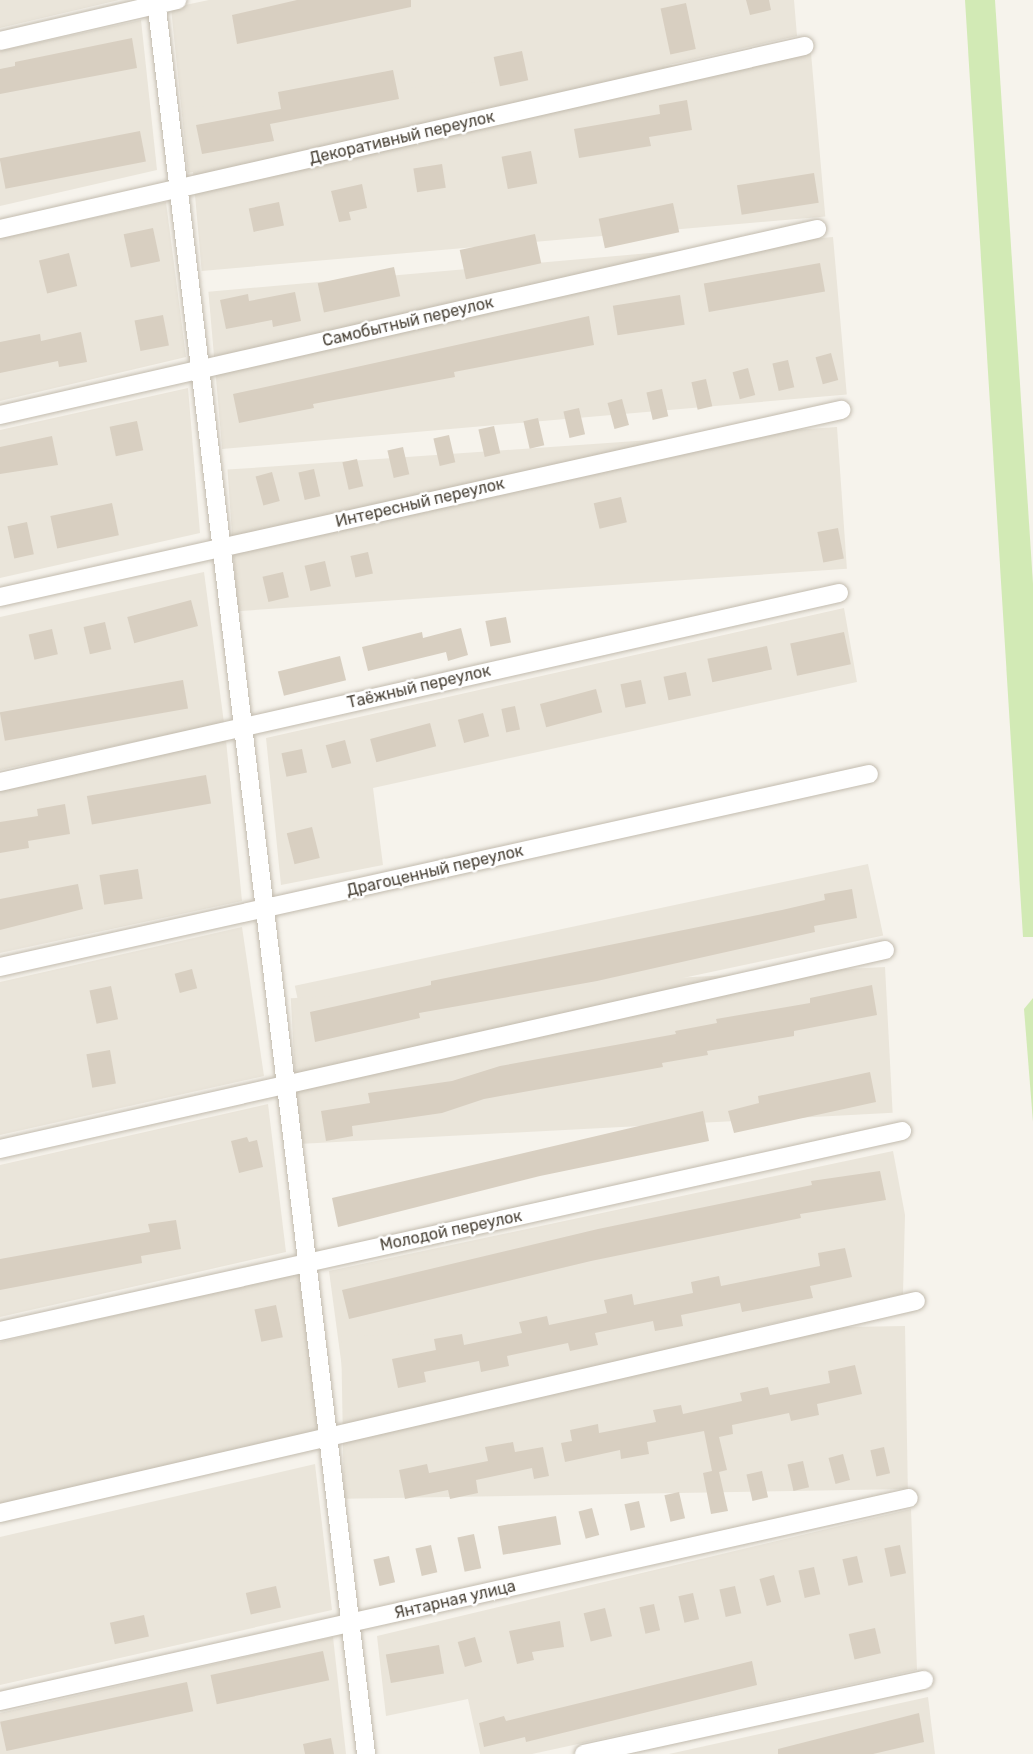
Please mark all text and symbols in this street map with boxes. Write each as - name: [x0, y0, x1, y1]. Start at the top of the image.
- street label: Декоративный переулок: [307, 107, 497, 169]
- street label: Самобытный переулок: [321, 293, 495, 351]
- street label: Интересный переулок: [334, 474, 506, 532]
- street label: Таёжный переулок: [345, 661, 493, 713]
- street label: Драгоценный переулок: [345, 841, 525, 901]
- street label: Молодой переулок: [378, 1207, 524, 1255]
- street label: Янтарная улица: [392, 1577, 518, 1623]

